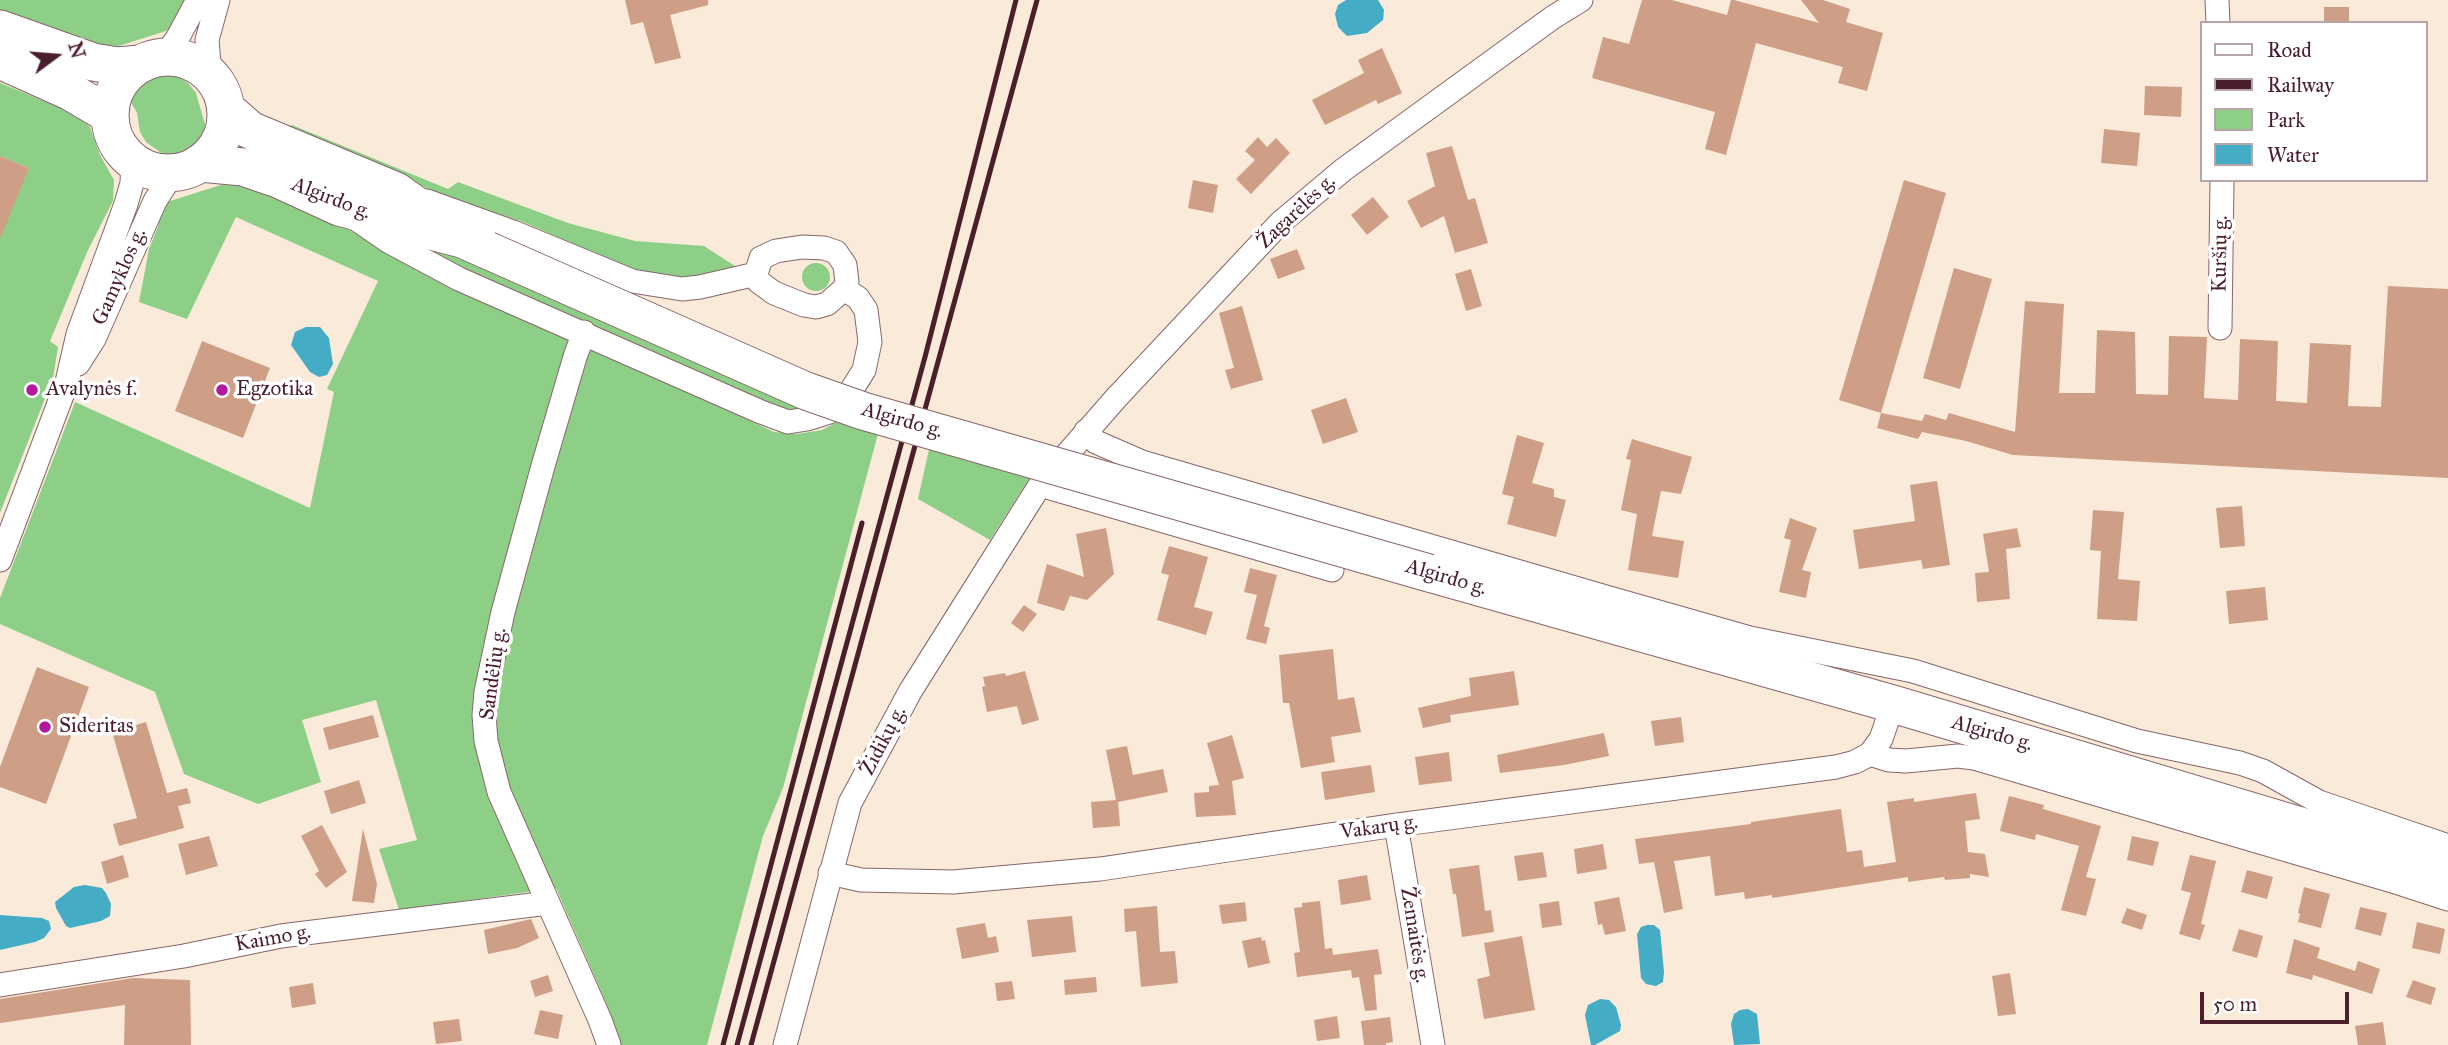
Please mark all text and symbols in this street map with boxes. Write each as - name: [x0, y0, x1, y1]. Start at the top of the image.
- north arrow: [21, 21, 91, 91]
- legend: [2200, 21, 2427, 182]
- text: Road: [2267, 37, 2312, 63]
- text: N: [63, 39, 90, 61]
- text: Railway: [2267, 72, 2334, 98]
- text: Park: [2267, 107, 2305, 133]
- text: Water: [2267, 142, 2319, 168]
- street label: Žagarėlės g.: [1253, 169, 1341, 255]
- street label: Algirdo g.: [288, 172, 374, 226]
- street label: Kuršių g.: [2208, 215, 2234, 293]
- street label: Gamyklos g.: [87, 225, 153, 329]
- place label: Avalynės f.: [46, 377, 137, 403]
- place label: Egzotika: [236, 377, 313, 403]
- marker: Avalynės f.: [24, 382, 40, 398]
- marker: Egzotika: [214, 382, 230, 398]
- street label: Algirdo g.: [859, 397, 945, 445]
- street label: Algirdo g.: [1403, 554, 1489, 602]
- street label: Sandėlių g.: [475, 626, 513, 722]
- street label: Židikų g.: [855, 702, 913, 780]
- street label: Algirdo g.: [1949, 710, 2035, 758]
- place label: Sideritas: [59, 714, 134, 740]
- marker: Sideritas: [37, 719, 53, 735]
- street label: Vakarų g.: [1338, 810, 1420, 846]
- street label: Žemaitės g.: [1394, 885, 1434, 985]
- street label: Kaimo g.: [233, 920, 313, 958]
- scale bar: [2203, 978, 2352, 1022]
- text: 50 m: [2213, 991, 2257, 1017]

